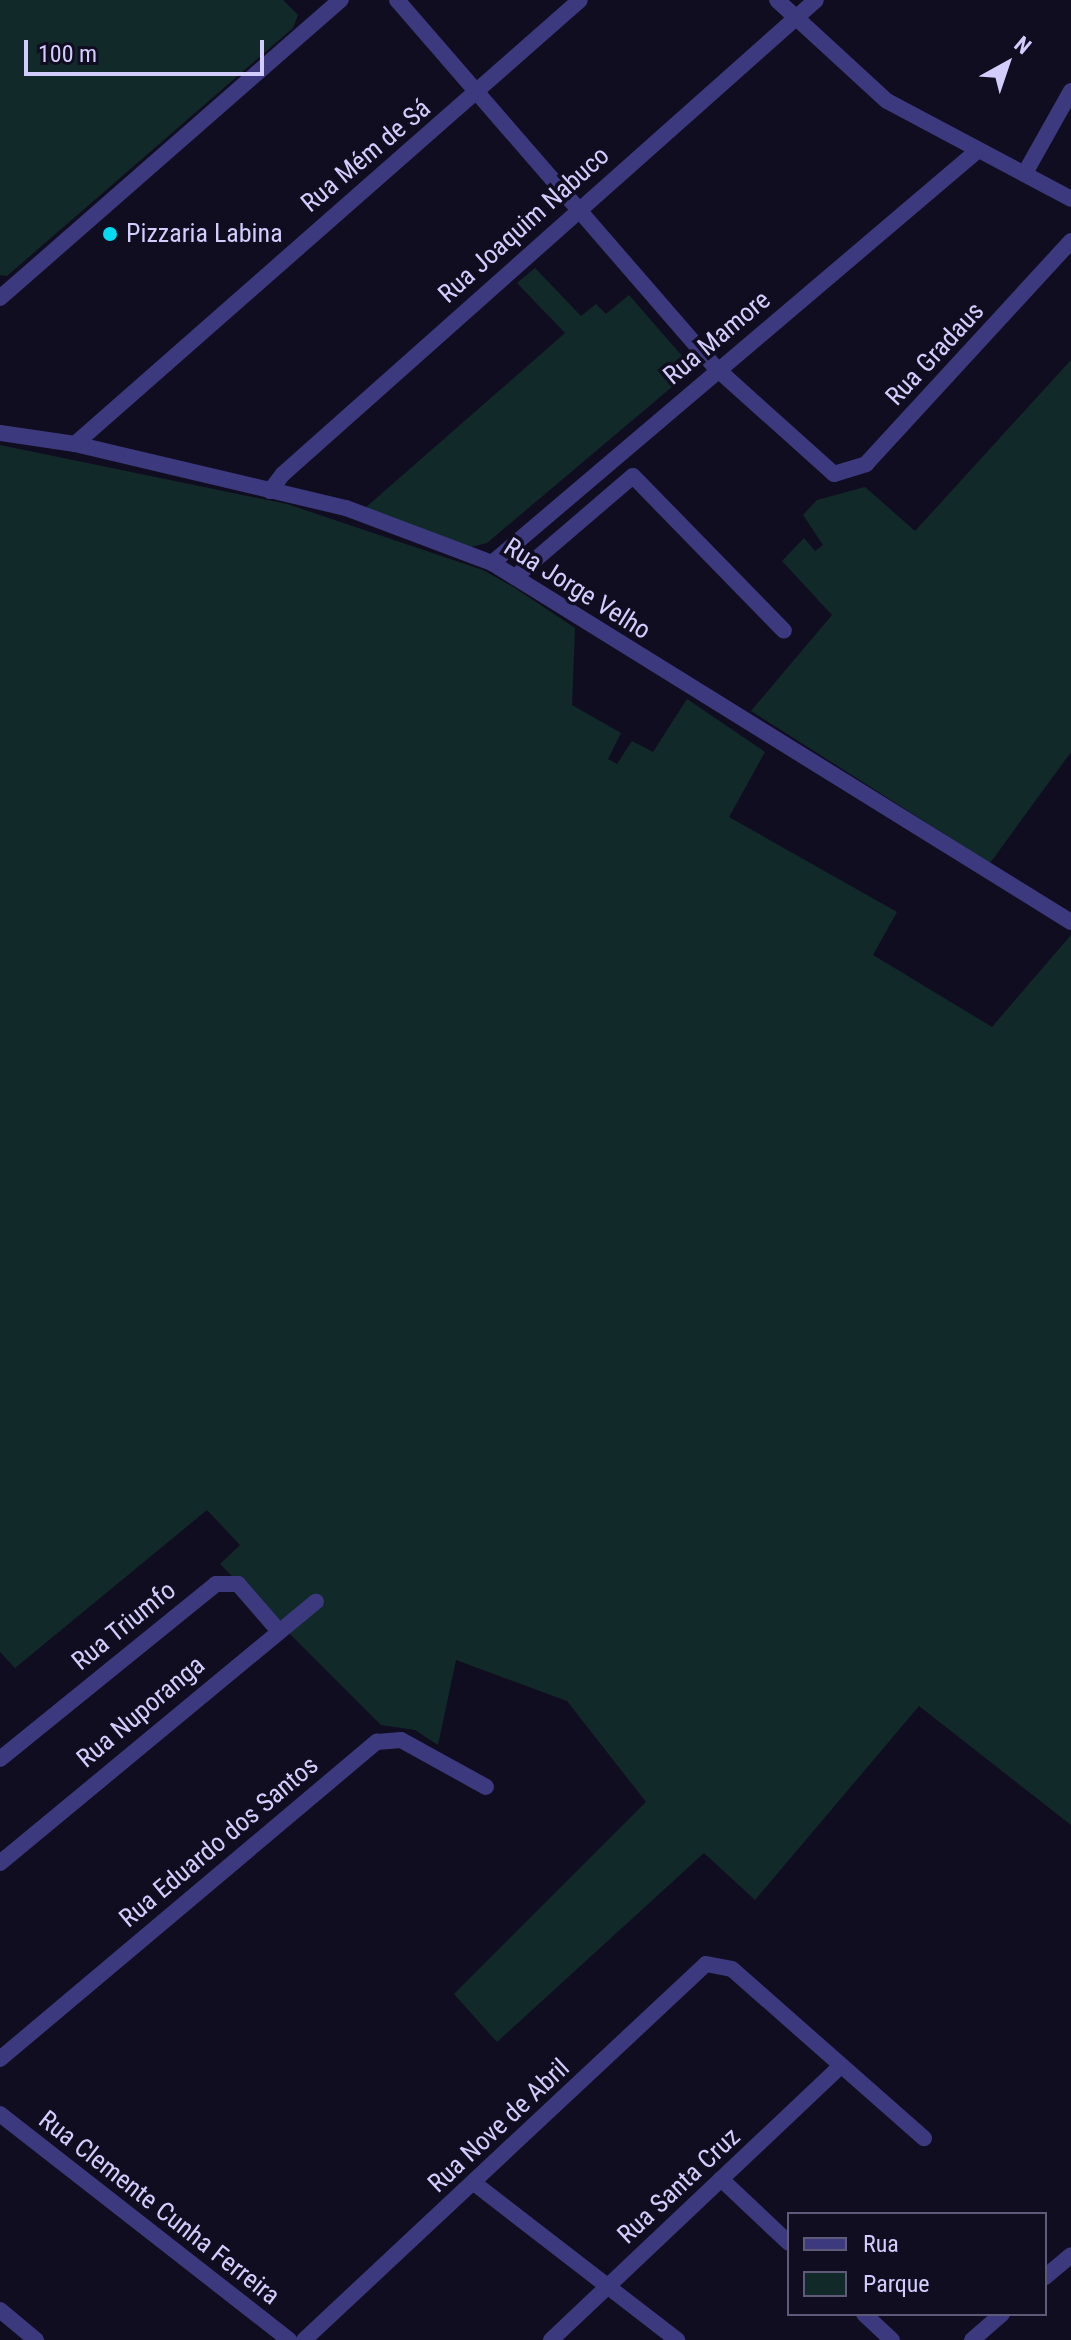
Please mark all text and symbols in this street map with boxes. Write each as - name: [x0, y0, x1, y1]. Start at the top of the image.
- scale bar: [28, 24, 268, 74]
- north arrow: [967, 24, 1047, 104]
- text: N: [1010, 31, 1036, 59]
- text: 100 m: [38, 40, 97, 68]
- street label: Rua Mém de Sá: [295, 93, 437, 219]
- street label: Rua Joaquim Nabuco: [432, 140, 616, 310]
- place label: Pizzaria Labina: [126, 218, 283, 250]
- marker: Pizzaria Labina: [101, 225, 119, 243]
- street label: Rua Mamore: [657, 284, 777, 392]
- street label: Rua Gradaus: [879, 296, 991, 412]
- street label: Rua Jorge Velho: [498, 532, 656, 646]
- street label: Rua Triumfo: [66, 1575, 182, 1677]
- street label: Rua Nuporanga: [71, 1650, 211, 1774]
- street label: Rua Eduardo dos Santos: [113, 1750, 325, 1934]
- street label: Rua Nove de Abril: [422, 2053, 576, 2199]
- street label: Rua Clemente Cunha Ferreira: [32, 2104, 286, 2312]
- street label: Rua Santa Cruz: [611, 2121, 747, 2251]
- legend: [787, 2212, 1047, 2316]
- text: Rua: [863, 2230, 899, 2258]
- text: Parque: [863, 2270, 930, 2298]

